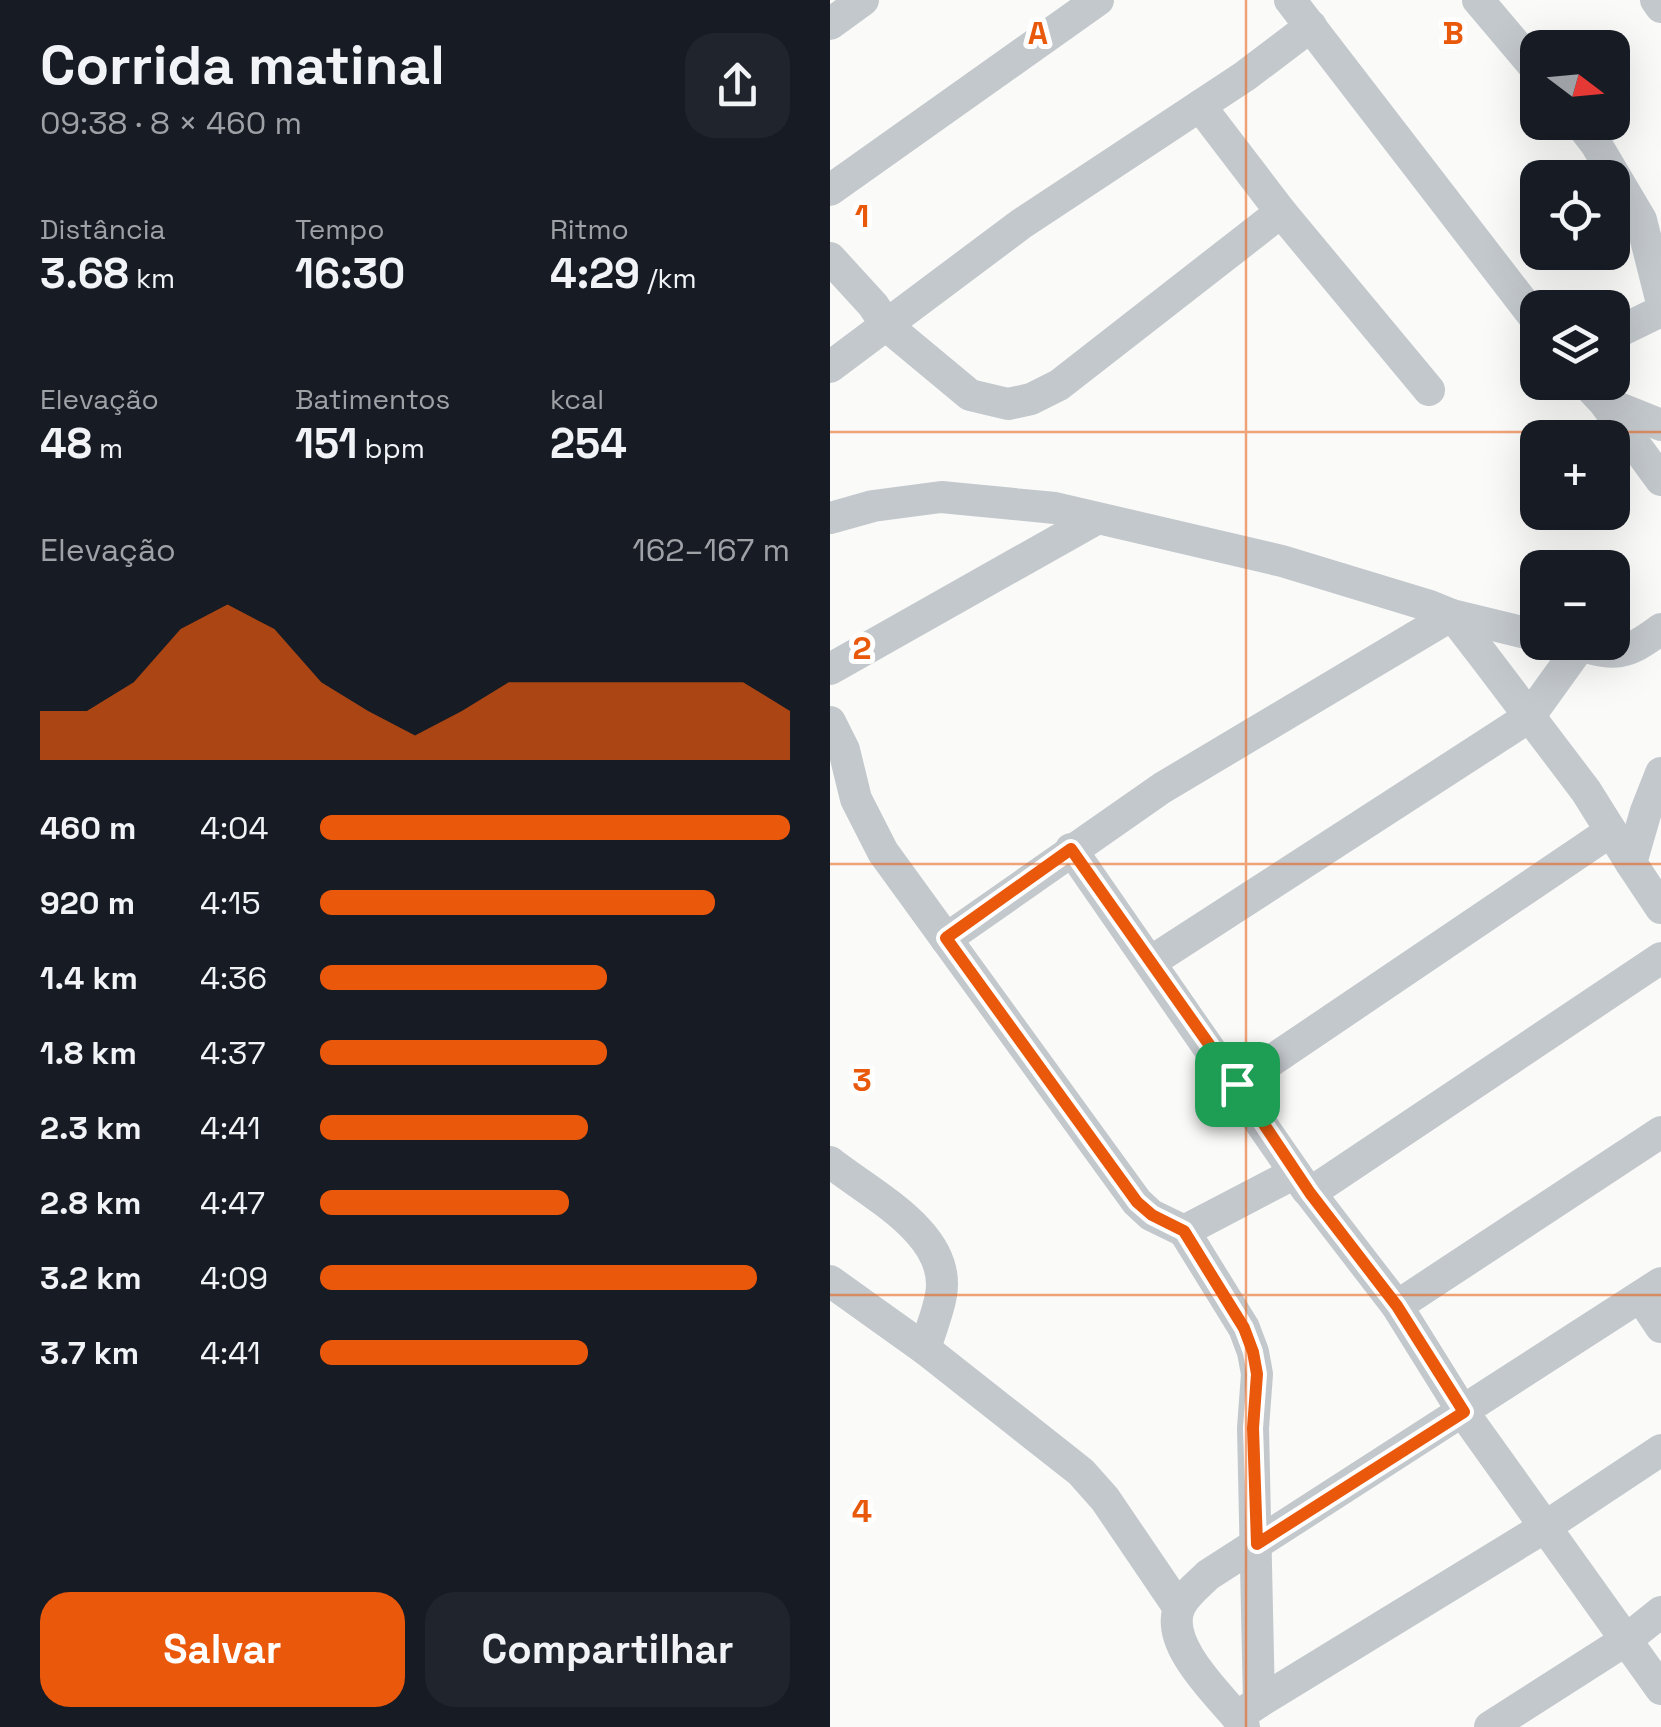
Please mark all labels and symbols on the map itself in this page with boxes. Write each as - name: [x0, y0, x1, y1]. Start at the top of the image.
- text: A: [1028, 13, 1048, 53]
- text: B: [1442, 13, 1464, 53]
- north arrow: [1520, 30, 1630, 140]
- text: 1: [855, 196, 869, 236]
- text: 2: [852, 628, 872, 668]
- pin: [1195, 1042, 1280, 1127]
- text: 3: [852, 1060, 872, 1100]
- text: 4: [852, 1491, 872, 1531]

